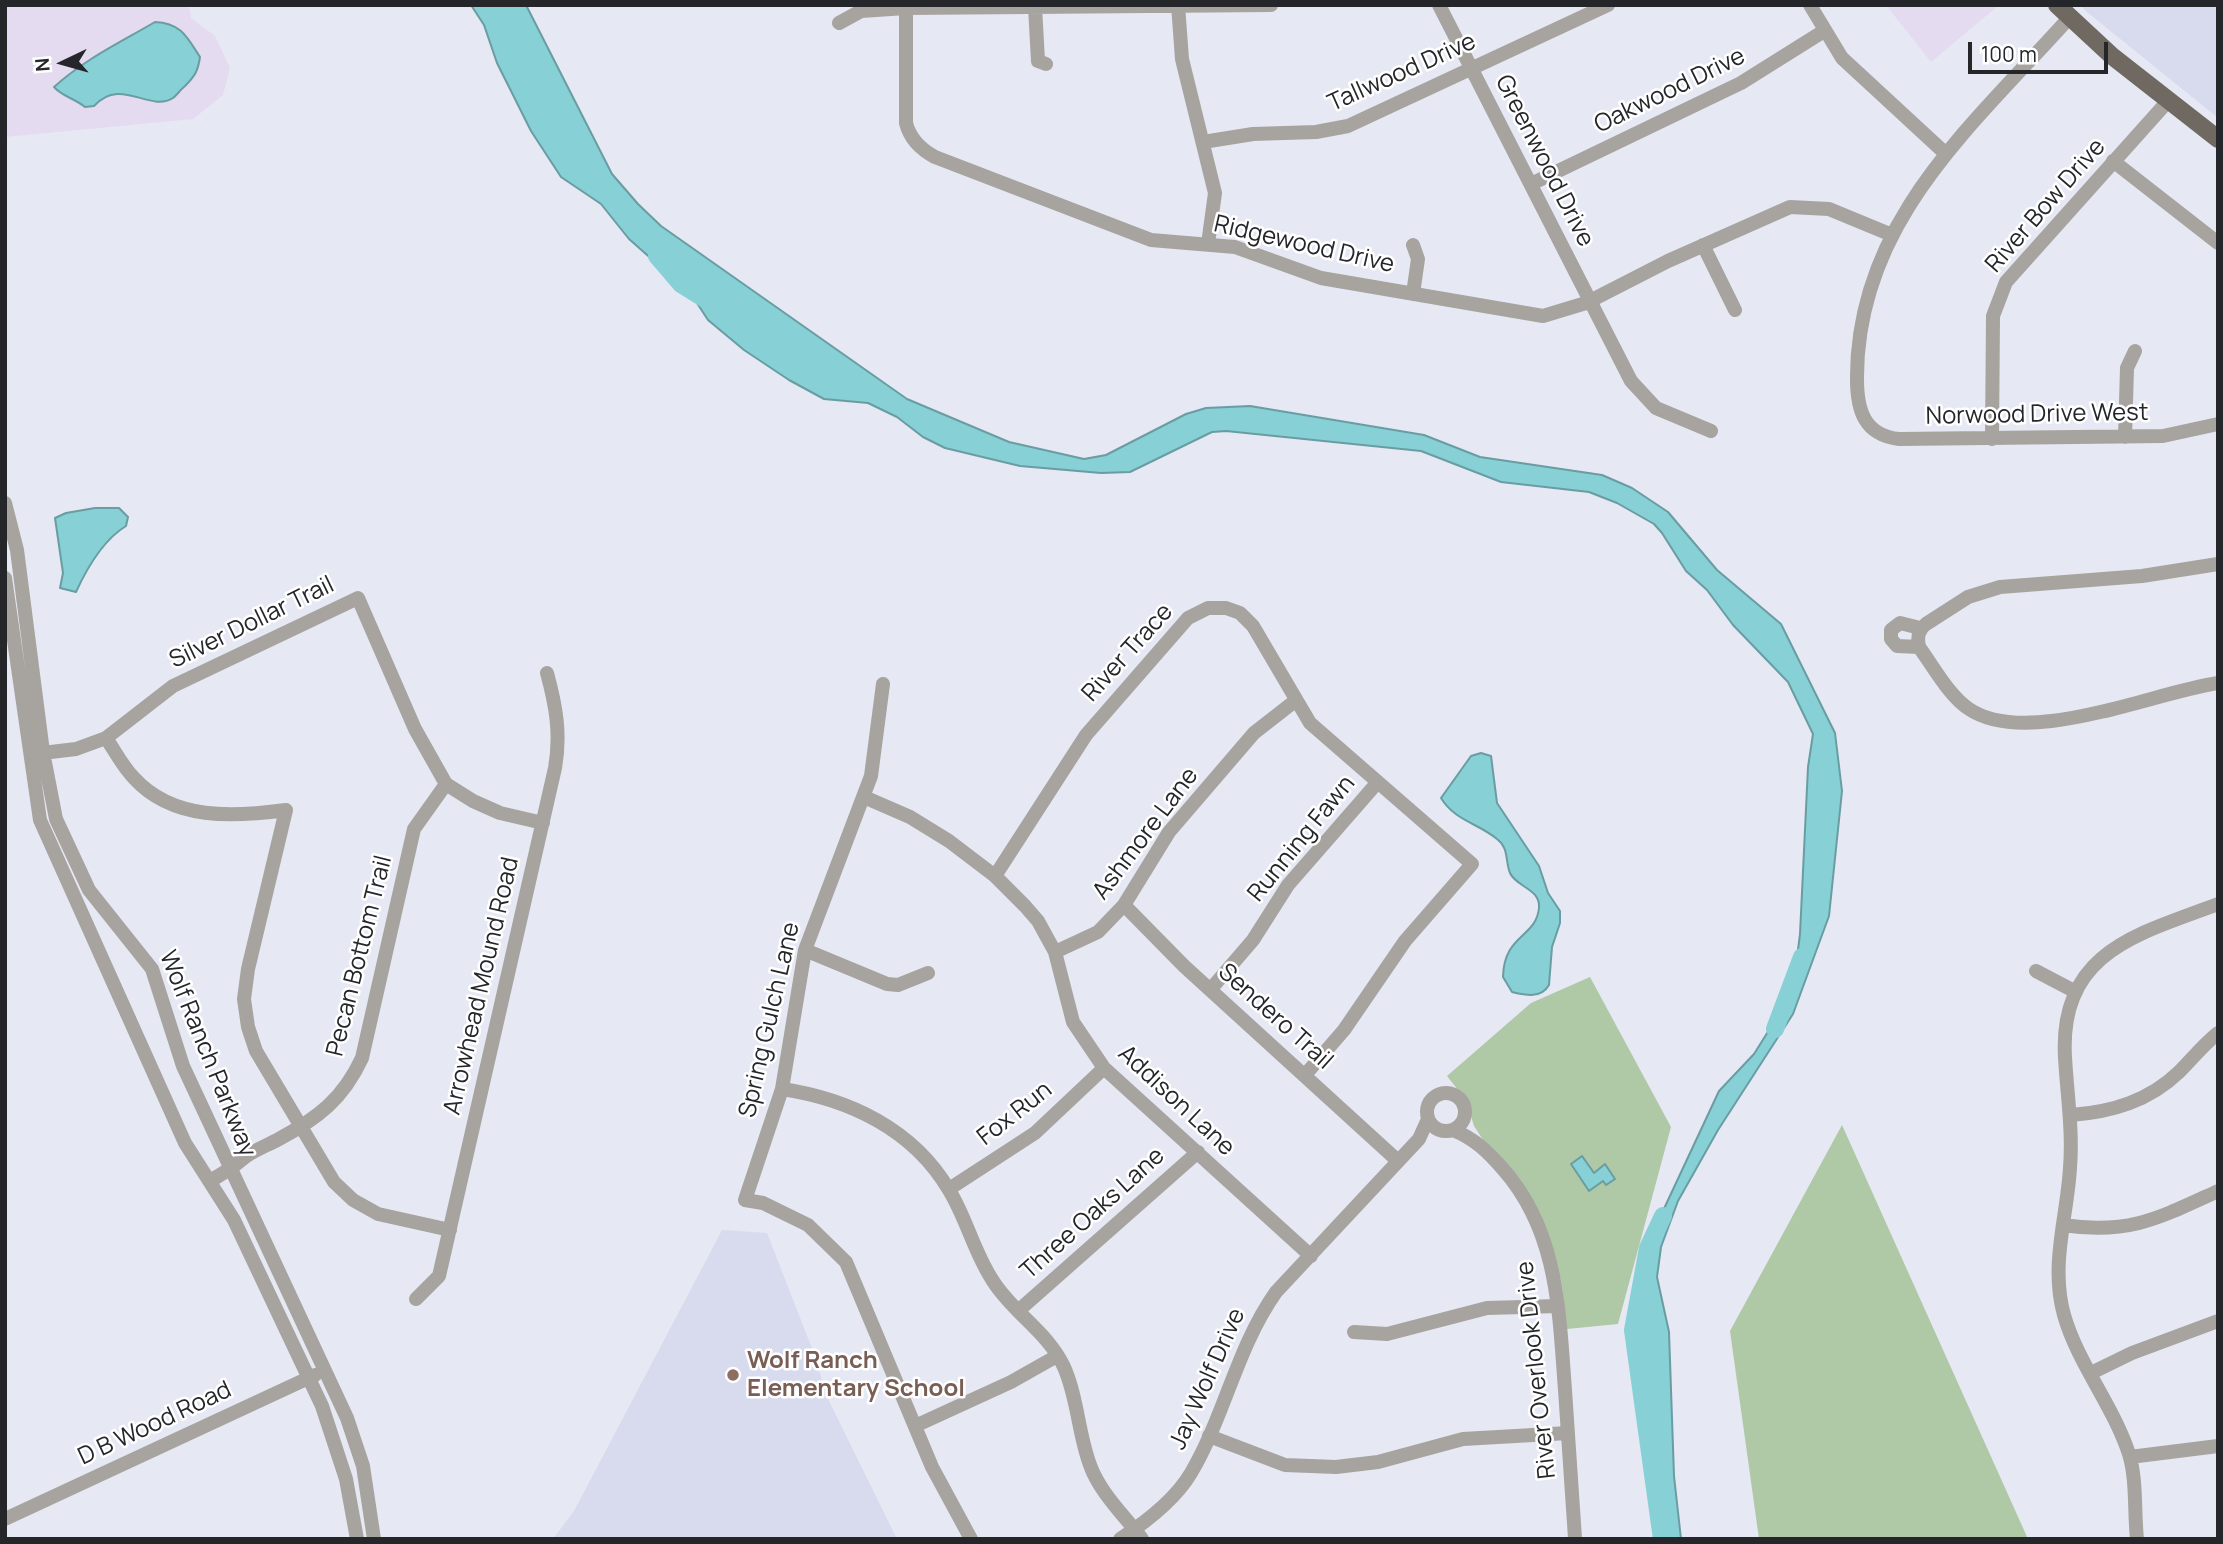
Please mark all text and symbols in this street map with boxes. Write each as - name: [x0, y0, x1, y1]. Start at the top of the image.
- north arrow: [28, 28, 98, 98]
- street label: Tallwood Drive: [1324, 28, 1480, 118]
- scale bar: [1971, 28, 2111, 72]
- text: 100 m: [1981, 40, 2037, 68]
- street label: Oakwood Drive: [1590, 42, 1750, 140]
- text: N: [29, 57, 56, 73]
- street label: Greenwood Drive: [1488, 70, 1600, 252]
- street label: River Bow Drive: [1980, 133, 2112, 279]
- street label: Ridgewood Drive: [1211, 210, 1397, 280]
- street label: Norwood Drive West: [1925, 399, 2149, 431]
- street label: Silver Dollar Trail: [165, 571, 339, 675]
- street label: River Trace: [1077, 598, 1179, 708]
- street label: Ashmore Lane: [1087, 762, 1205, 906]
- street label: Running Fawn: [1242, 770, 1362, 908]
- street label: Pecan Bottom Trail: [321, 853, 399, 1059]
- street label: Arrowhead Mound Road: [438, 854, 526, 1118]
- street label: Spring Gulch Lane: [734, 920, 806, 1120]
- street label: Wolf Ranch Parkway: [152, 947, 262, 1161]
- street label: Sendero Trail: [1212, 958, 1338, 1076]
- street label: Addison Lane: [1112, 1040, 1240, 1162]
- street label: Fox Run: [972, 1076, 1058, 1152]
- street label: Three Oaks Lane: [1015, 1142, 1171, 1286]
- street label: River Overlook Drive: [1511, 1260, 1563, 1480]
- street label: Jay Wolf Drive: [1164, 1304, 1252, 1454]
- place label: Wolf Ranch Elementary School: [747, 1347, 965, 1403]
- marker: Wolf Ranch Elementary School: [725, 1367, 741, 1383]
- street label: D B Wood Road: [74, 1376, 236, 1472]

